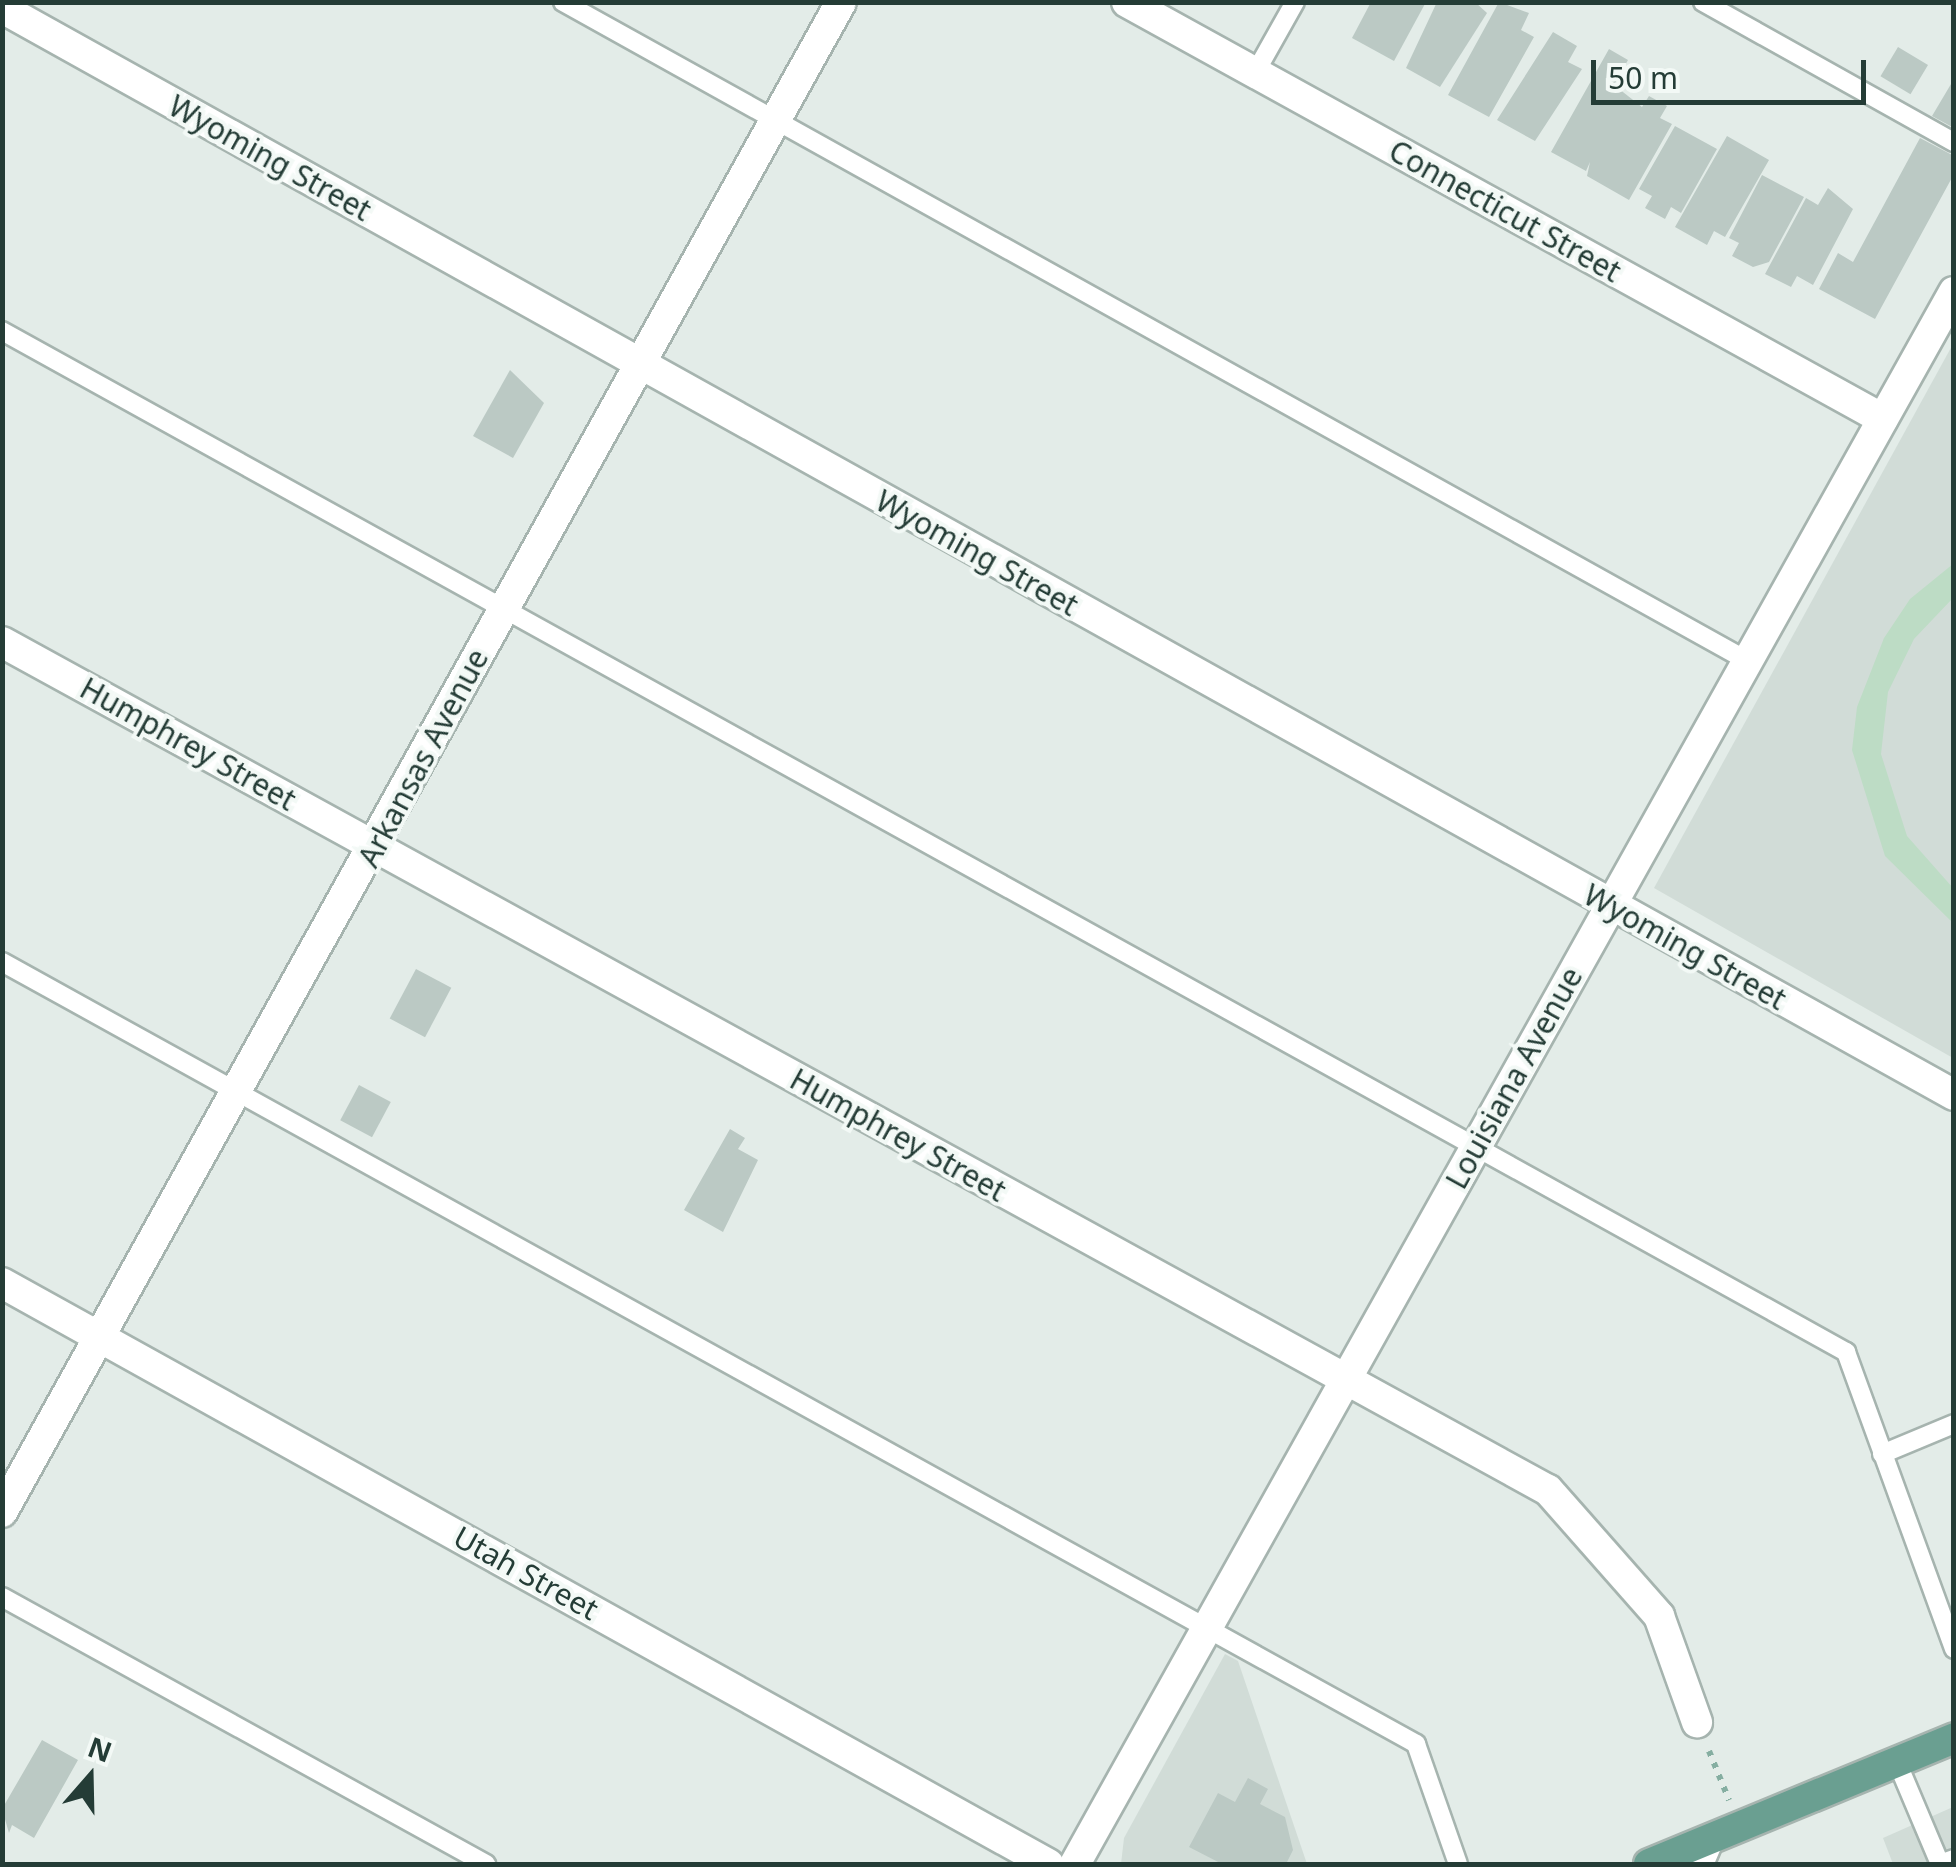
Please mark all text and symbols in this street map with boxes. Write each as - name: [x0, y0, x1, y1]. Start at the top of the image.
- scale bar: [1596, 40, 1871, 102]
- text: 50 m: [1608, 57, 1678, 98]
- street label: Wyoming Street: [163, 88, 377, 228]
- street label: Connecticut Street: [1383, 132, 1627, 290]
- street label: Wyoming Street: [870, 483, 1084, 623]
- street label: Arkansas Avenue: [350, 643, 496, 873]
- street label: Humphrey Street: [74, 670, 302, 818]
- street label: Wyoming Street: [1578, 877, 1792, 1017]
- street label: Louisiana Avenue: [1438, 961, 1590, 1195]
- street label: Humphrey Street: [784, 1061, 1012, 1209]
- street label: Utah Street: [447, 1519, 605, 1627]
- north arrow: [40, 1727, 140, 1827]
- text: N: [83, 1727, 117, 1771]

